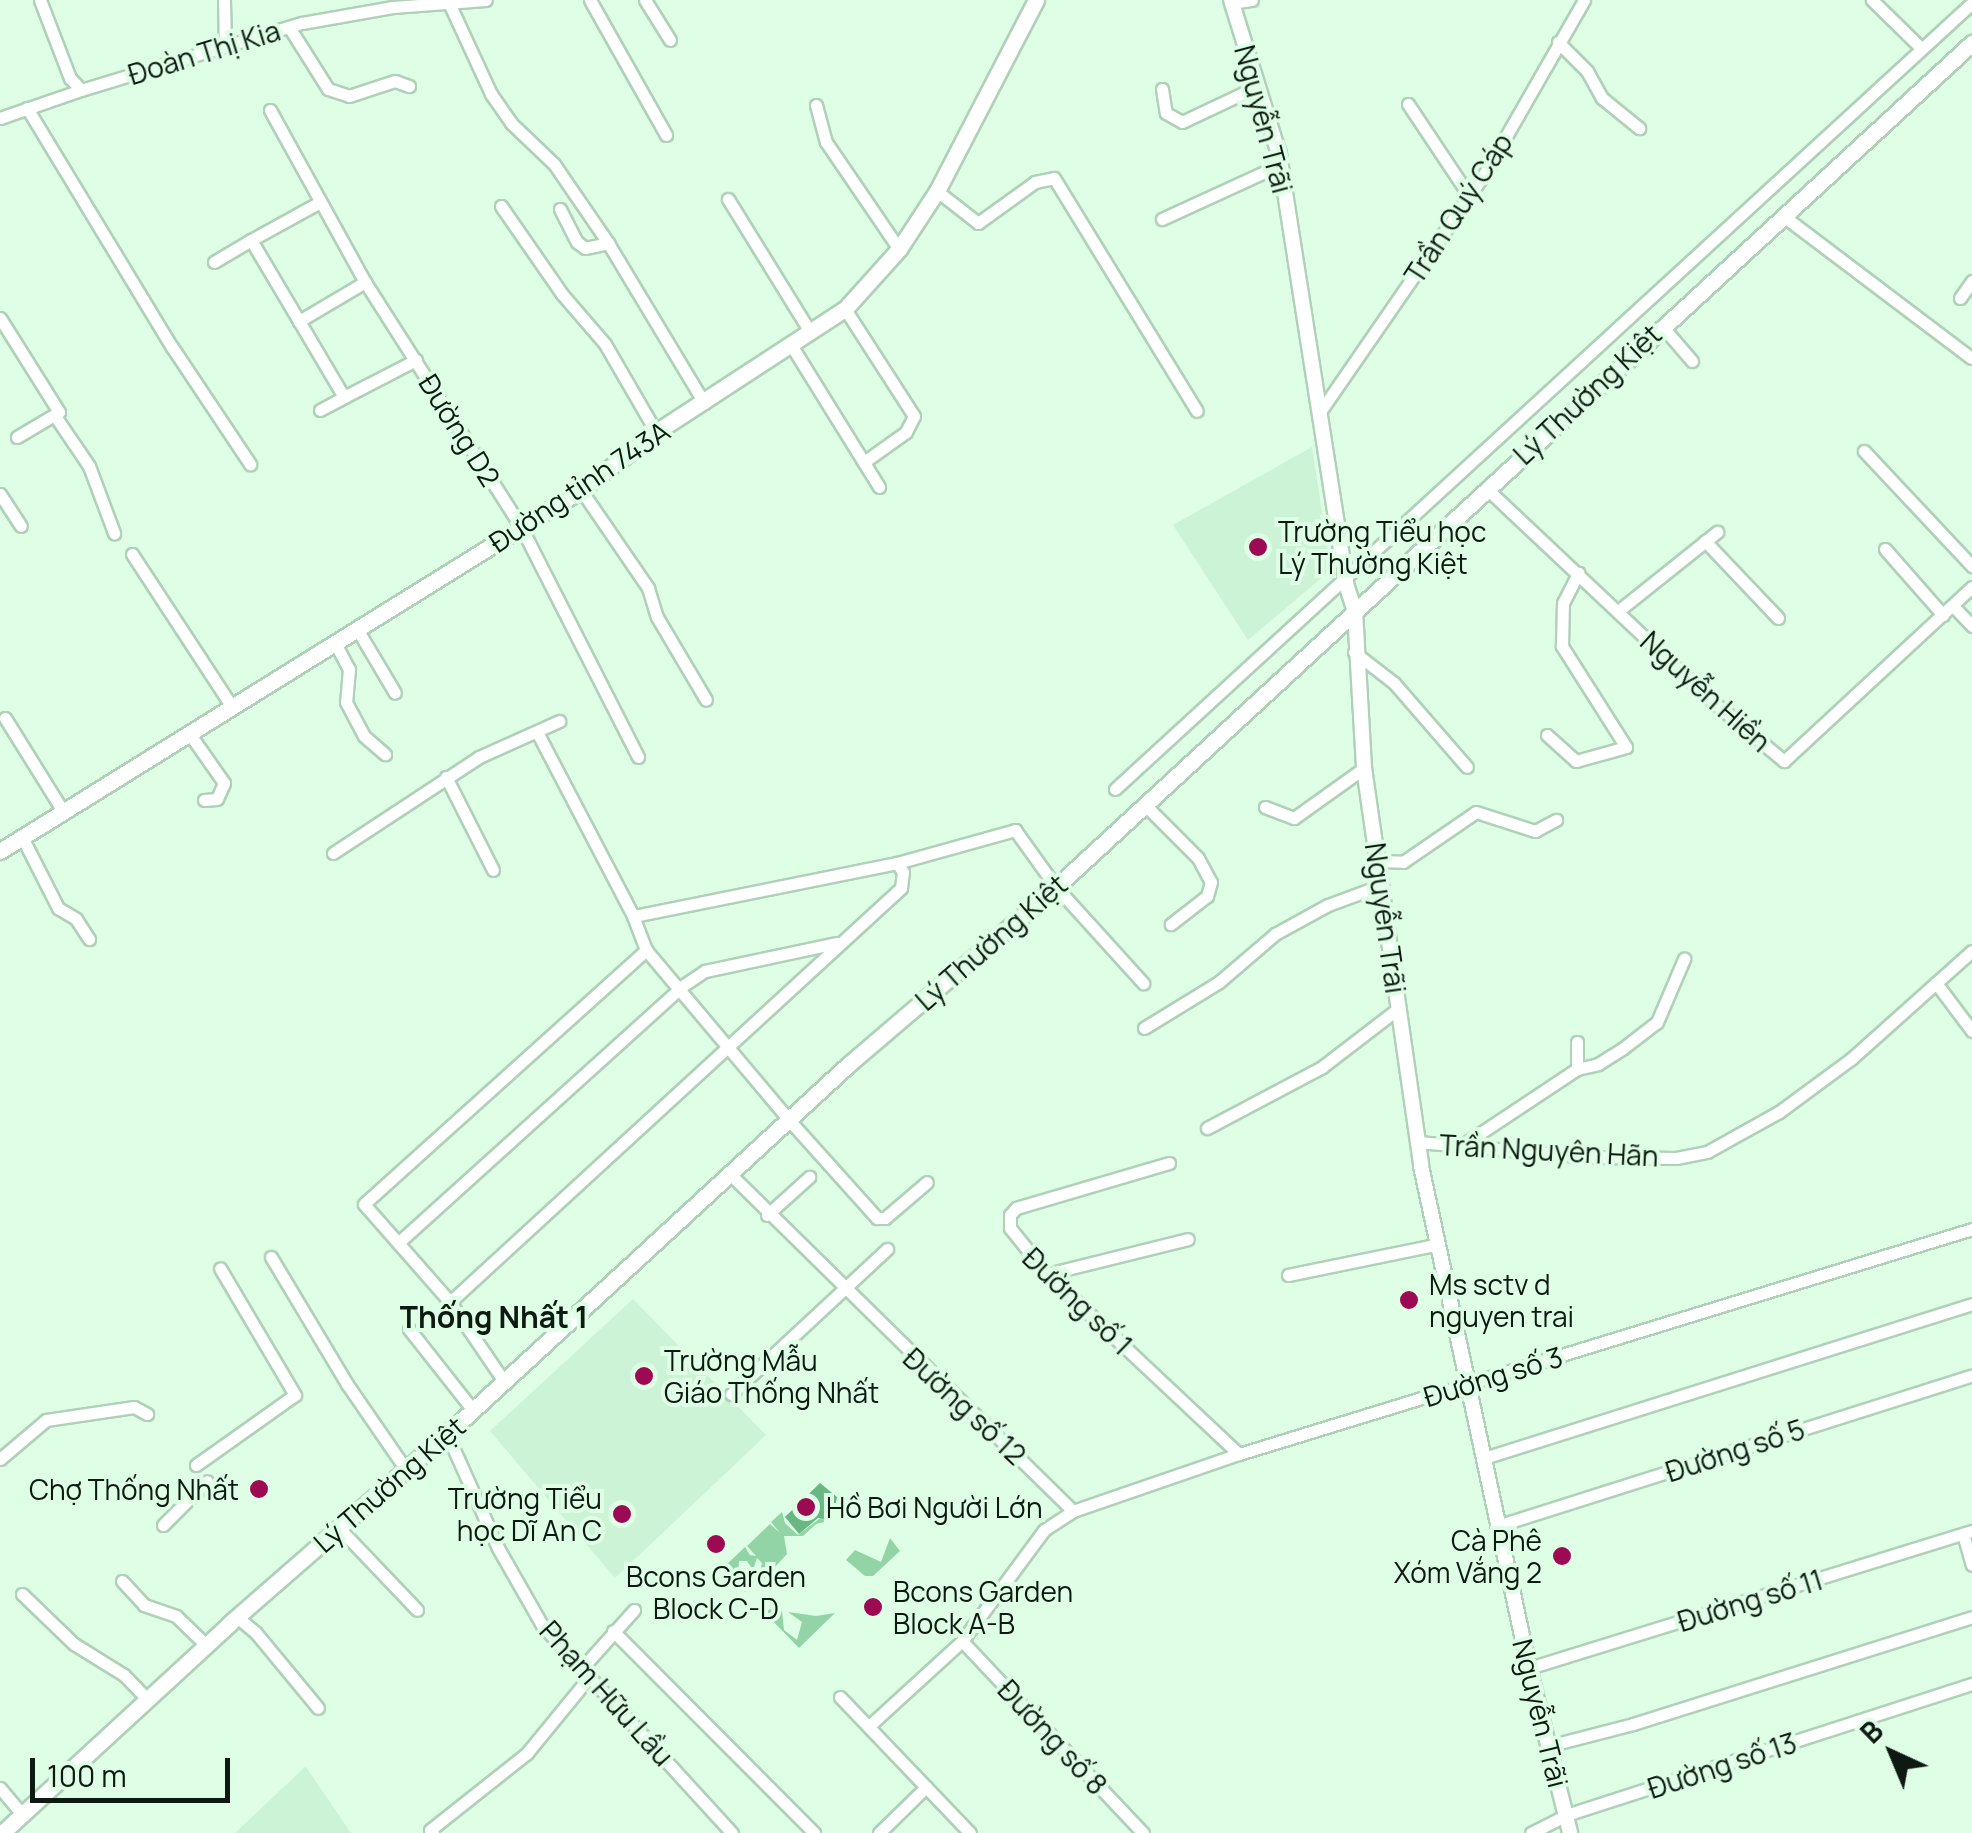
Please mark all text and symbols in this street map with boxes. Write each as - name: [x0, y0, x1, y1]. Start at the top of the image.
- street label: Đoàn Thị Kia: [124, 13, 284, 91]
- street label: Nguyễn Trãi: [1228, 41, 1300, 197]
- street label: Trần Quý Cáp: [1397, 127, 1519, 289]
- street label: Lý Thường Kiệt: [1506, 317, 1668, 471]
- street label: Đường D2: [412, 368, 508, 492]
- street label: Đường tỉnh 743A: [482, 413, 676, 559]
- place label: Trường Tiểu học Lý Thường Kiệt: [1278, 514, 1486, 580]
- marker: Trường Tiểu học Lý Thường Kiệt: [1247, 536, 1269, 558]
- street label: Nguyễn Hiền: [1634, 624, 1778, 758]
- street label: Nguyễn Trãi: [1359, 841, 1413, 995]
- street label: Lý Thường Kiệt: [908, 867, 1074, 1017]
- street label: Trần Nguyên Hãn: [1439, 1127, 1659, 1173]
- street label: Đường số 1: [1016, 1241, 1140, 1361]
- place label: Ms sctv d nguyen trai: [1429, 1267, 1574, 1333]
- marker: Ms sctv d nguyen trai: [1398, 1289, 1420, 1311]
- district label: Thống Nhất 1: [400, 1299, 588, 1335]
- street label: Đường số 3: [1419, 1339, 1567, 1413]
- street label: Đường số 12: [897, 1341, 1033, 1471]
- place label: Trường Mẫu Giáo Thống Nhất: [664, 1343, 879, 1409]
- marker: Trường Mẫu Giáo Thống Nhất: [633, 1365, 655, 1387]
- street label: Lý Thường Kiệt: [306, 1409, 472, 1559]
- street label: Đường số 5: [1661, 1412, 1809, 1488]
- place label: Chợ Thống Nhất: [29, 1472, 239, 1506]
- marker: Chợ Thống Nhất: [248, 1478, 270, 1500]
- place label: Trường Tiểu học Dĩ An C: [448, 1481, 602, 1547]
- place label: Hồ Bơi Người Lớn: [826, 1490, 1043, 1524]
- marker: Hồ Bơi Người Lớn: [795, 1496, 817, 1518]
- marker: Trường Tiểu học Dĩ An C: [611, 1503, 633, 1525]
- place label: Cà Phê Xóm Vắng 2: [1394, 1523, 1542, 1589]
- marker: Bcons Garden Block C-D: [705, 1533, 727, 1555]
- marker: Cà Phê Xóm Vắng 2: [1551, 1545, 1573, 1567]
- place label: Bcons Garden Block C-D: [626, 1559, 806, 1625]
- street label: Đường số 11: [1673, 1562, 1827, 1638]
- place label: Bcons Garden Block A-B: [893, 1574, 1073, 1640]
- marker: Bcons Garden Block A-B: [862, 1596, 884, 1618]
- street label: Phạm Hữu Lầu: [533, 1614, 681, 1772]
- street label: Nguyễn Trãi: [1506, 1635, 1576, 1791]
- street label: Đường số 8: [992, 1673, 1114, 1801]
- north arrow: [1842, 1703, 1942, 1803]
- text: B: [1852, 1712, 1891, 1751]
- street label: Đường số 13: [1643, 1725, 1801, 1805]
- scale bar: [35, 1738, 235, 1800]
- text: 100 m: [47, 1755, 127, 1796]

